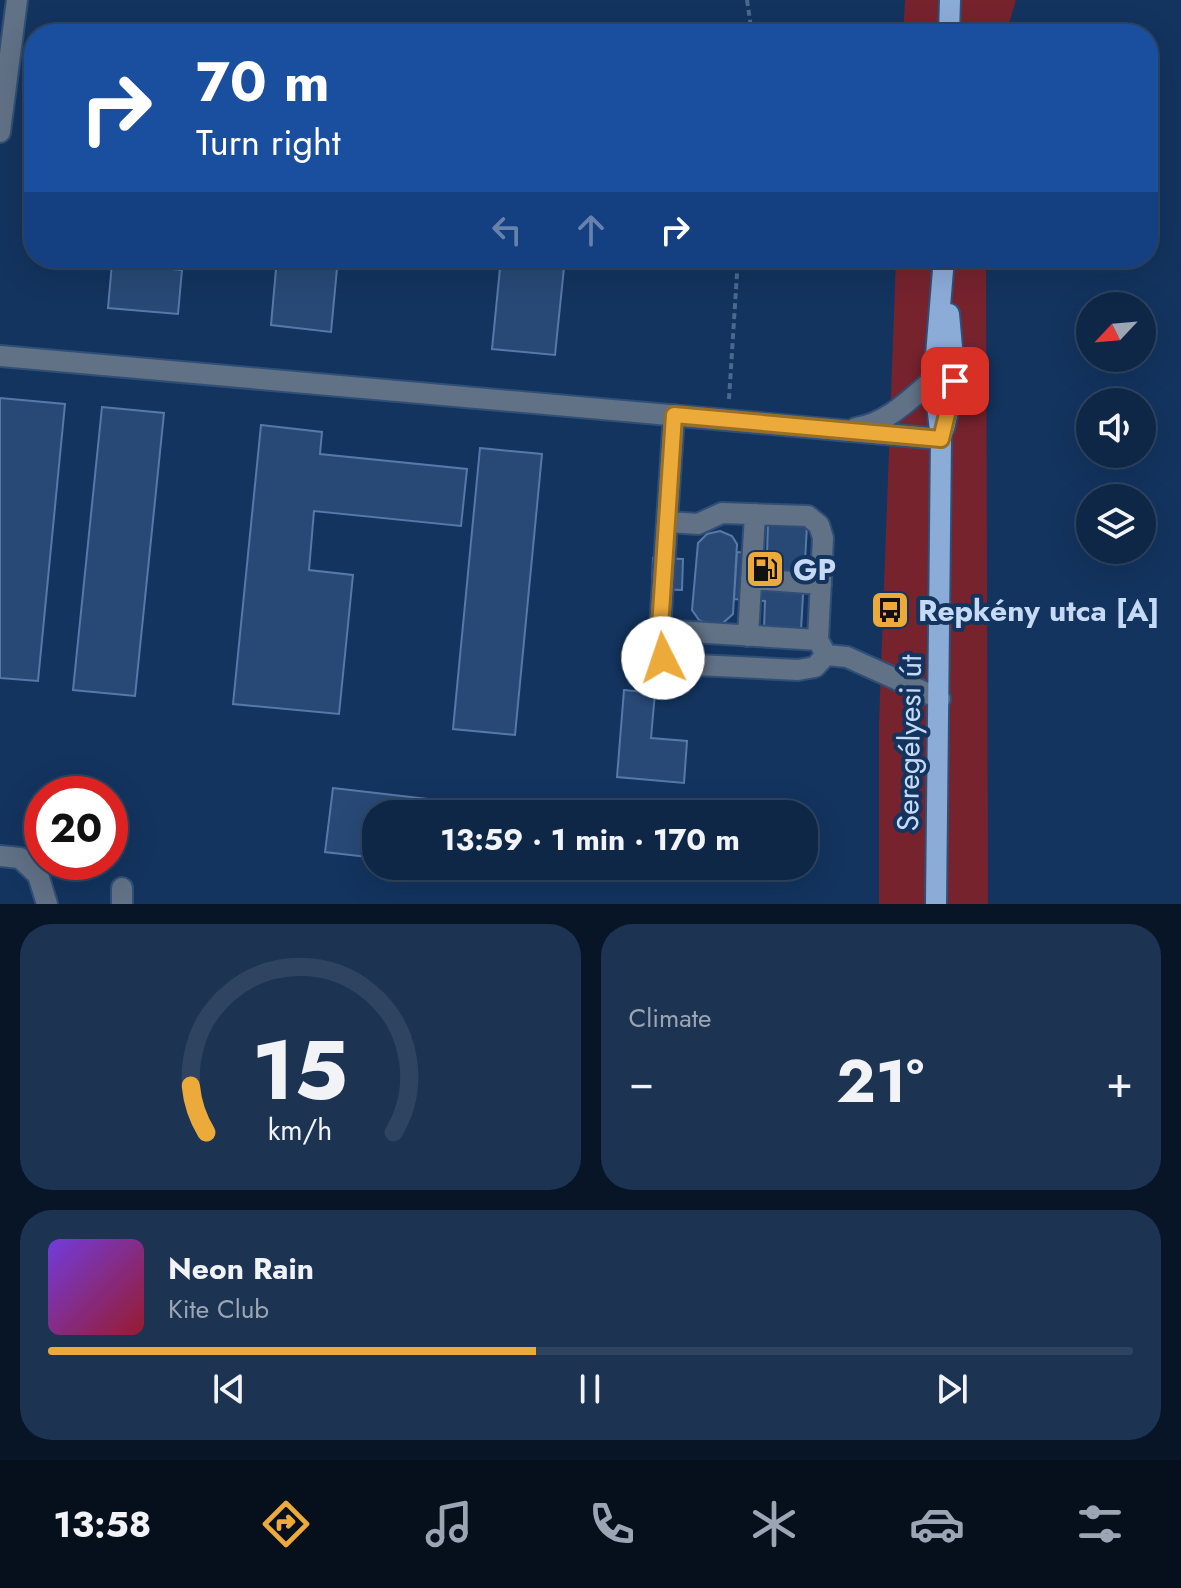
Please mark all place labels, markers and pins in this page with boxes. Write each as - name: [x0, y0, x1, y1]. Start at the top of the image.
- pin: [921, 347, 989, 415]
- fuel station icon: GP: [744, 548, 786, 590]
- place label: GP: [793, 548, 836, 591]
- bus stop icon: Repkény utca [A]: [869, 589, 911, 631]
- place label: Repkény utca [A]: [918, 589, 1159, 632]

